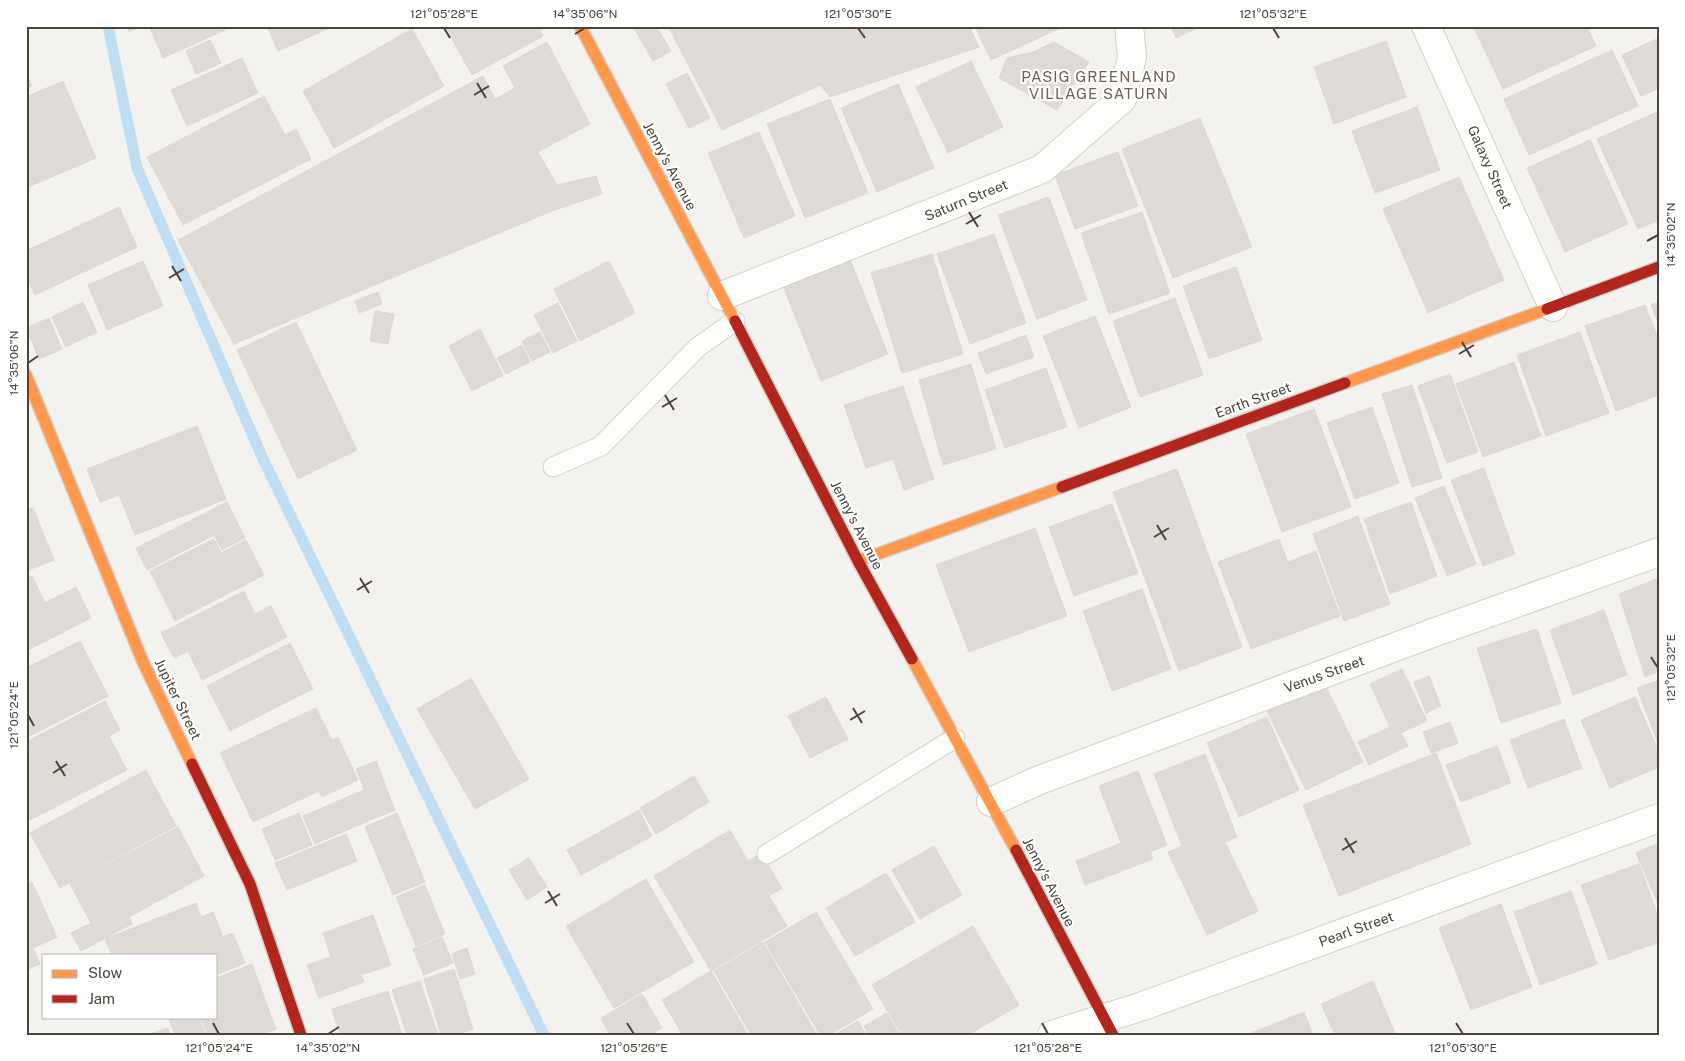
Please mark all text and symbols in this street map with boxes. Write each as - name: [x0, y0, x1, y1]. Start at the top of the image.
- text: 121°05'28"E: [410, 7, 478, 21]
- text: 14°35'06"N: [552, 7, 618, 21]
- text: 121°05'30"E: [824, 7, 892, 21]
- text: 121°05'32"E: [1239, 7, 1307, 21]
- district label: PASIG GREENLAND VILLAGE SATURN: [1021, 68, 1177, 102]
- street label: Jenny's Avenue: [640, 119, 700, 213]
- street label: Galaxy Street: [1465, 123, 1515, 211]
- street label: Saturn Street: [922, 176, 1010, 224]
- text: 14°35'02"N: [1664, 203, 1678, 267]
- text: 14°35'06"N: [7, 330, 21, 396]
- street label: Earth Street: [1213, 379, 1293, 421]
- street label: Jenny's Avenue: [828, 478, 886, 572]
- text: 121°05'32"E: [1664, 634, 1678, 702]
- street label: Venus Street: [1282, 652, 1366, 696]
- street label: Jupiter Street: [151, 656, 205, 742]
- text: 121°05'24"E: [7, 681, 21, 749]
- street label: Jenny's Avenue: [1020, 835, 1078, 929]
- street label: Pearl Street: [1316, 908, 1396, 950]
- legend: [42, 954, 218, 1018]
- text: Slow: [88, 964, 123, 981]
- text: Jam: [88, 990, 115, 1007]
- text: 121°05'24"E: [185, 1041, 253, 1055]
- text: 14°35'02"N: [296, 1041, 360, 1055]
- text: 121°05'26"E: [600, 1041, 668, 1055]
- text: 121°05'28"E: [1014, 1041, 1082, 1055]
- text: 121°05'30"E: [1429, 1041, 1497, 1055]

